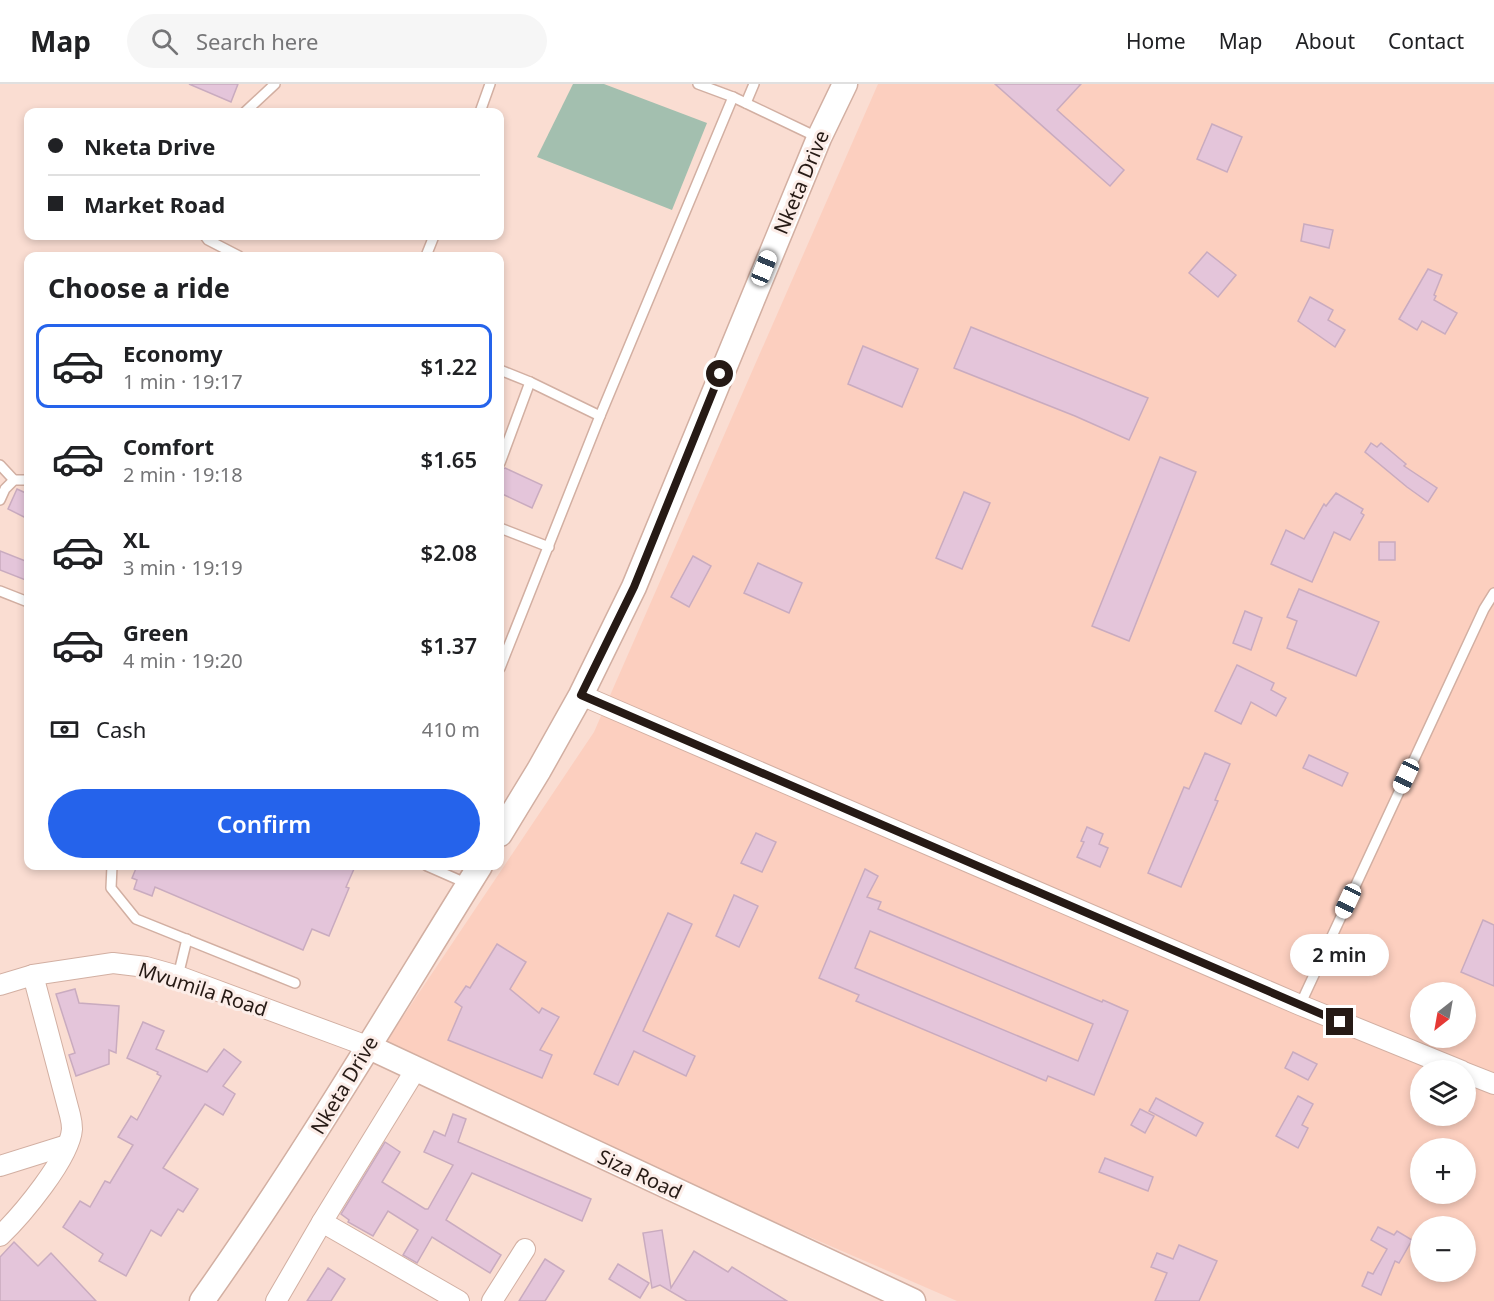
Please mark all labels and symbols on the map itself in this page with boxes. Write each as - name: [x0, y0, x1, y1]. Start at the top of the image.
- street label: Nketa Drive: [767, 126, 835, 238]
- car: [749, 248, 779, 288]
- route start: [706, 360, 733, 387]
- car: [1390, 756, 1422, 796]
- car: [1332, 881, 1364, 921]
- callout: 2 min: [1290, 935, 1390, 977]
- street label: Mvumila Road: [135, 955, 271, 1023]
- north arrow: [1410, 982, 1476, 1048]
- route end: [1326, 1008, 1353, 1035]
- street label: Nketa Drive: [304, 1031, 384, 1139]
- street label: Siza Road: [593, 1143, 687, 1205]

